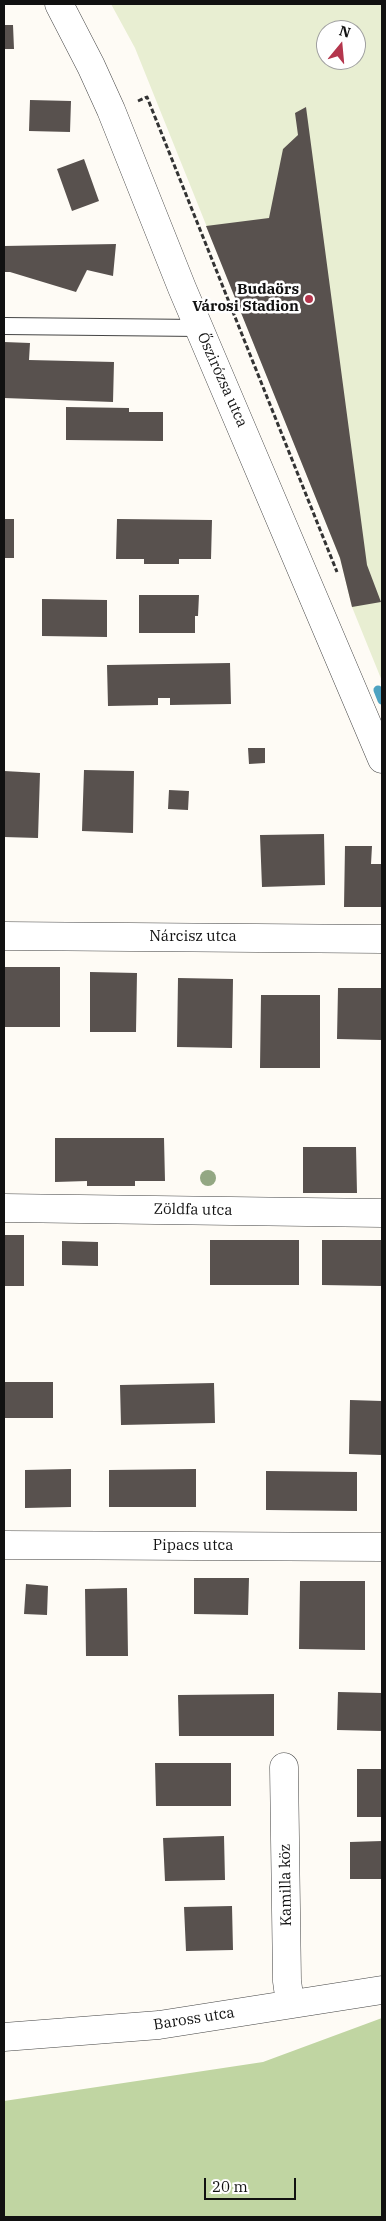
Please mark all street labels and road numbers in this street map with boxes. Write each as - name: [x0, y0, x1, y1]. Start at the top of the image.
- street label: Őszirózsa utca: [193, 330, 251, 430]
- street label: Nárcisz utca: [149, 928, 237, 946]
- street label: Zöldfa utca: [153, 1200, 233, 1220]
- street label: Pipacs utca: [153, 1537, 233, 1555]
- street label: Kamilla köz: [276, 1843, 296, 1927]
- street label: Baross utca: [152, 2004, 236, 2034]

